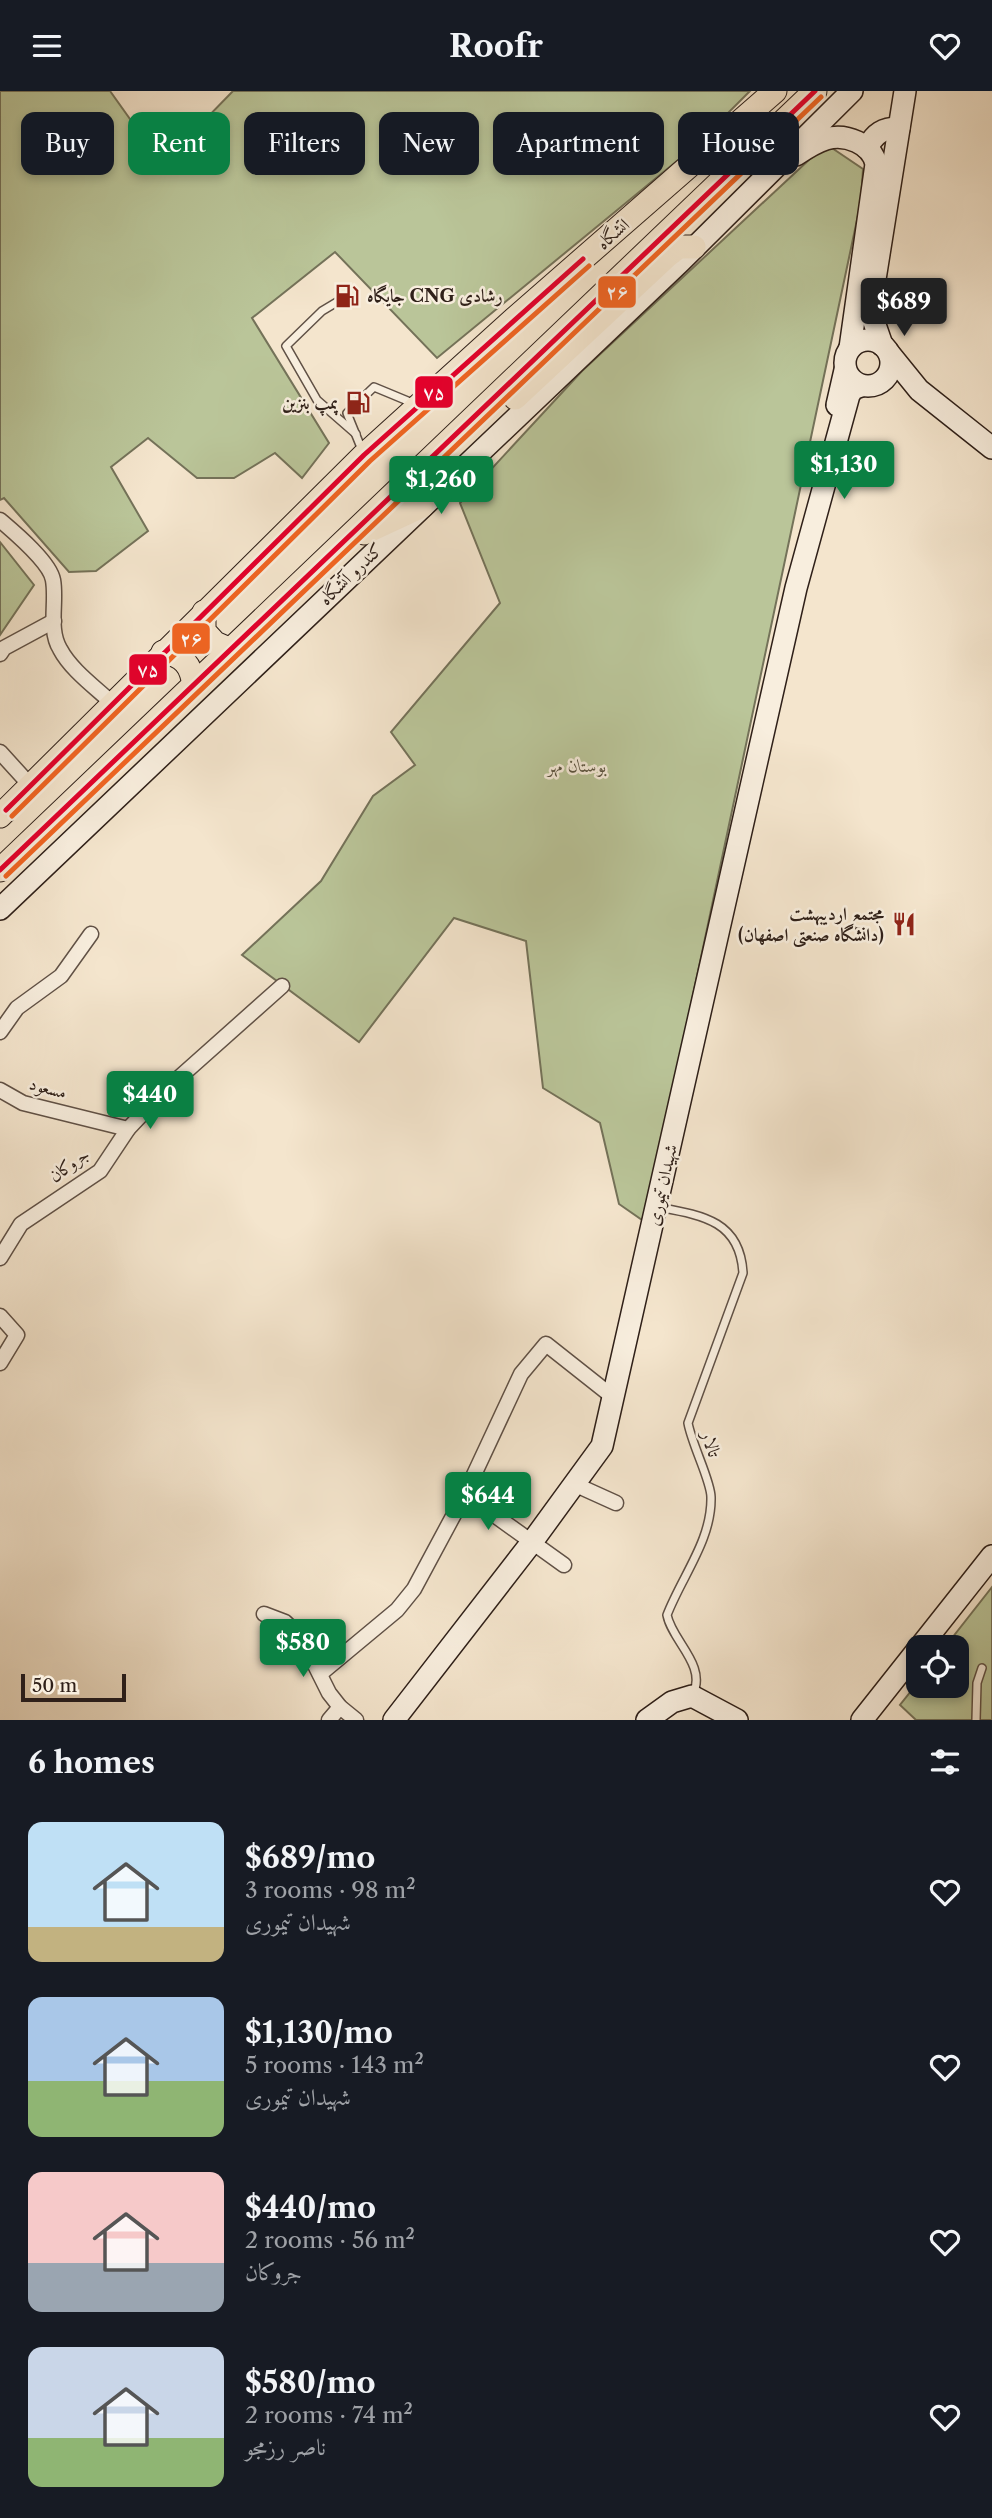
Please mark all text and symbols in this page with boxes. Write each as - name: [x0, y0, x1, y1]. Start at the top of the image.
- text: Roofr: [449, 26, 543, 65]
- icon: menu: [28, 27, 66, 65]
- icon: heart: [926, 27, 964, 65]
- chip: Buy: [21, 112, 114, 175]
- chip: Rent: [128, 112, 230, 175]
- chip: Filters: [244, 112, 365, 175]
- chip: New: [379, 112, 479, 175]
- chip: Apartment: [493, 112, 664, 175]
- chip: House: [678, 112, 799, 175]
- street label: اتشگاه: [591, 213, 634, 254]
- line badge: ۲۶: [597, 275, 637, 309]
- pin: $689: [863, 279, 945, 338]
- text: ۲۶: [606, 280, 628, 303]
- fuel station icon: جایگاه CNG رشادی: [333, 282, 361, 310]
- place label: جایگاه CNG رشادی: [367, 284, 503, 307]
- text: $689: [877, 287, 931, 315]
- line badge: ۷۵: [414, 375, 454, 409]
- text: ۷۵: [423, 381, 445, 404]
- fuel station icon: پمپ بنزین: [344, 389, 372, 417]
- place label: پمپ بنزین: [282, 392, 338, 416]
- pin: $1,130: [787, 441, 901, 501]
- text: $1,130: [810, 450, 878, 478]
- pin: $1,260: [384, 457, 498, 516]
- text: $1,260: [405, 465, 477, 493]
- street label: کندرو آتشگاه: [314, 538, 387, 610]
- line badge: ۲۶: [171, 622, 211, 655]
- text: ۲۶: [180, 627, 202, 650]
- line badge: ۷۵: [128, 653, 168, 686]
- text: ۷۵: [137, 658, 159, 681]
- park label: بوستان مهر: [546, 755, 607, 778]
- place label: مجتمع اردیبهشت (دانشگاه صنعتی اصفهان): [738, 903, 885, 948]
- restaurant icon: مجتمع اردیبهشت (دانشگاه صنعتی اصفهان): [890, 910, 918, 938]
- street label: مسعود: [27, 1072, 69, 1104]
- pin: $440: [109, 1072, 191, 1131]
- text: $440: [123, 1080, 177, 1108]
- street label: شهیدان تیموری: [642, 1142, 683, 1228]
- street label: جروکان: [44, 1143, 94, 1187]
- street label: تالار: [696, 1426, 726, 1460]
- pin: $644: [447, 1473, 529, 1532]
- text: $644: [461, 1481, 515, 1509]
- pin: $580: [262, 1619, 344, 1679]
- text: $580: [276, 1628, 330, 1656]
- map controls: [906, 1635, 969, 1698]
- button: locate: [906, 1635, 969, 1698]
- scale bar: [21, 1671, 126, 1703]
- text: 50 m: [32, 1674, 77, 1697]
- icon: filters: [926, 1743, 964, 1781]
- text: 6 homes: [28, 1744, 155, 1781]
- text: $689/mo: [245, 1839, 375, 1876]
- icon: home: [84, 1850, 168, 1934]
- icon: heart: [926, 1873, 964, 1911]
- text: 3 rooms · 98 m²: [245, 1876, 416, 1904]
- text: شهیدان تیموری: [245, 1908, 351, 1936]
- text: $1,130/mo: [245, 2014, 393, 2051]
- icon: home: [84, 2025, 168, 2109]
- icon: heart: [926, 2048, 964, 2086]
- text: 5 rooms · 143 m²: [245, 2051, 424, 2079]
- text: شهیدان تیموری: [245, 2083, 351, 2111]
- text: $440/mo: [245, 2189, 376, 2226]
- icon: home: [84, 2200, 168, 2284]
- icon: heart: [926, 2223, 964, 2261]
- text: 2 rooms · 56 m²: [245, 2226, 415, 2254]
- text: جروکان: [245, 2258, 302, 2286]
- text: $580/mo: [245, 2364, 376, 2401]
- icon: home: [84, 2375, 168, 2459]
- icon: heart: [926, 2398, 964, 2436]
- text: 2 rooms · 74 m²: [245, 2401, 413, 2429]
- text: ناصر رزمجو: [245, 2433, 326, 2461]

